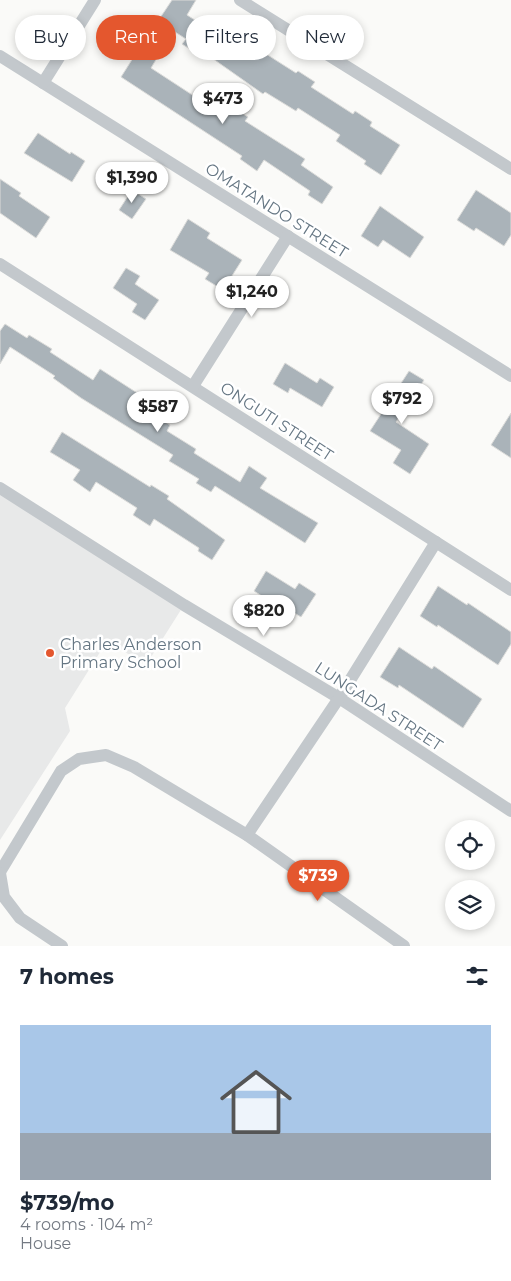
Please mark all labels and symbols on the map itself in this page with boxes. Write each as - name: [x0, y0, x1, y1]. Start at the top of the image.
- pin: $473: [193, 82, 253, 125]
- street label: OMATANDO STREET: [202, 159, 352, 263]
- pin: $1,390: [91, 162, 173, 204]
- pin: $1,240: [211, 276, 293, 318]
- street label: ONGUTI STREET: [217, 378, 337, 465]
- pin: $792: [372, 382, 432, 425]
- pin: $587: [128, 390, 188, 433]
- pin: $820: [234, 594, 294, 637]
- place label: Charles Anderson Primary School: [60, 635, 202, 672]
- marker: Charles Anderson Primary School: [44, 647, 56, 659]
- street label: LUNGADA STREET: [311, 658, 447, 755]
- pin: $739: [288, 860, 348, 902]

